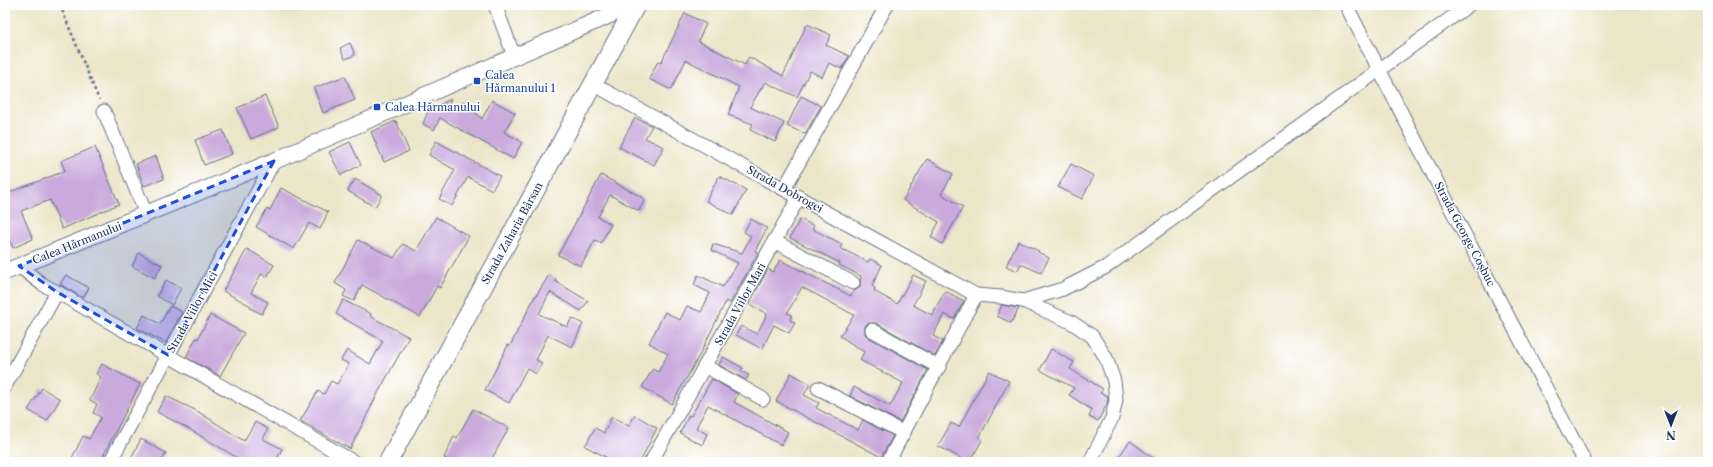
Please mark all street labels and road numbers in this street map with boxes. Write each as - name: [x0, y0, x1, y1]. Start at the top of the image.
- street label: Strada Dobrogei: [744, 162, 826, 216]
- street label: Strada George Coșbuc: [1431, 179, 1499, 289]
- street label: Strada Zaharia Bârsan: [478, 180, 546, 286]
- street label: Calea Hărmanului: [30, 218, 124, 267]
- street label: Strada Viilor Mari: [711, 260, 769, 348]
- street label: Strada Viilor Mici: [164, 268, 221, 355]

